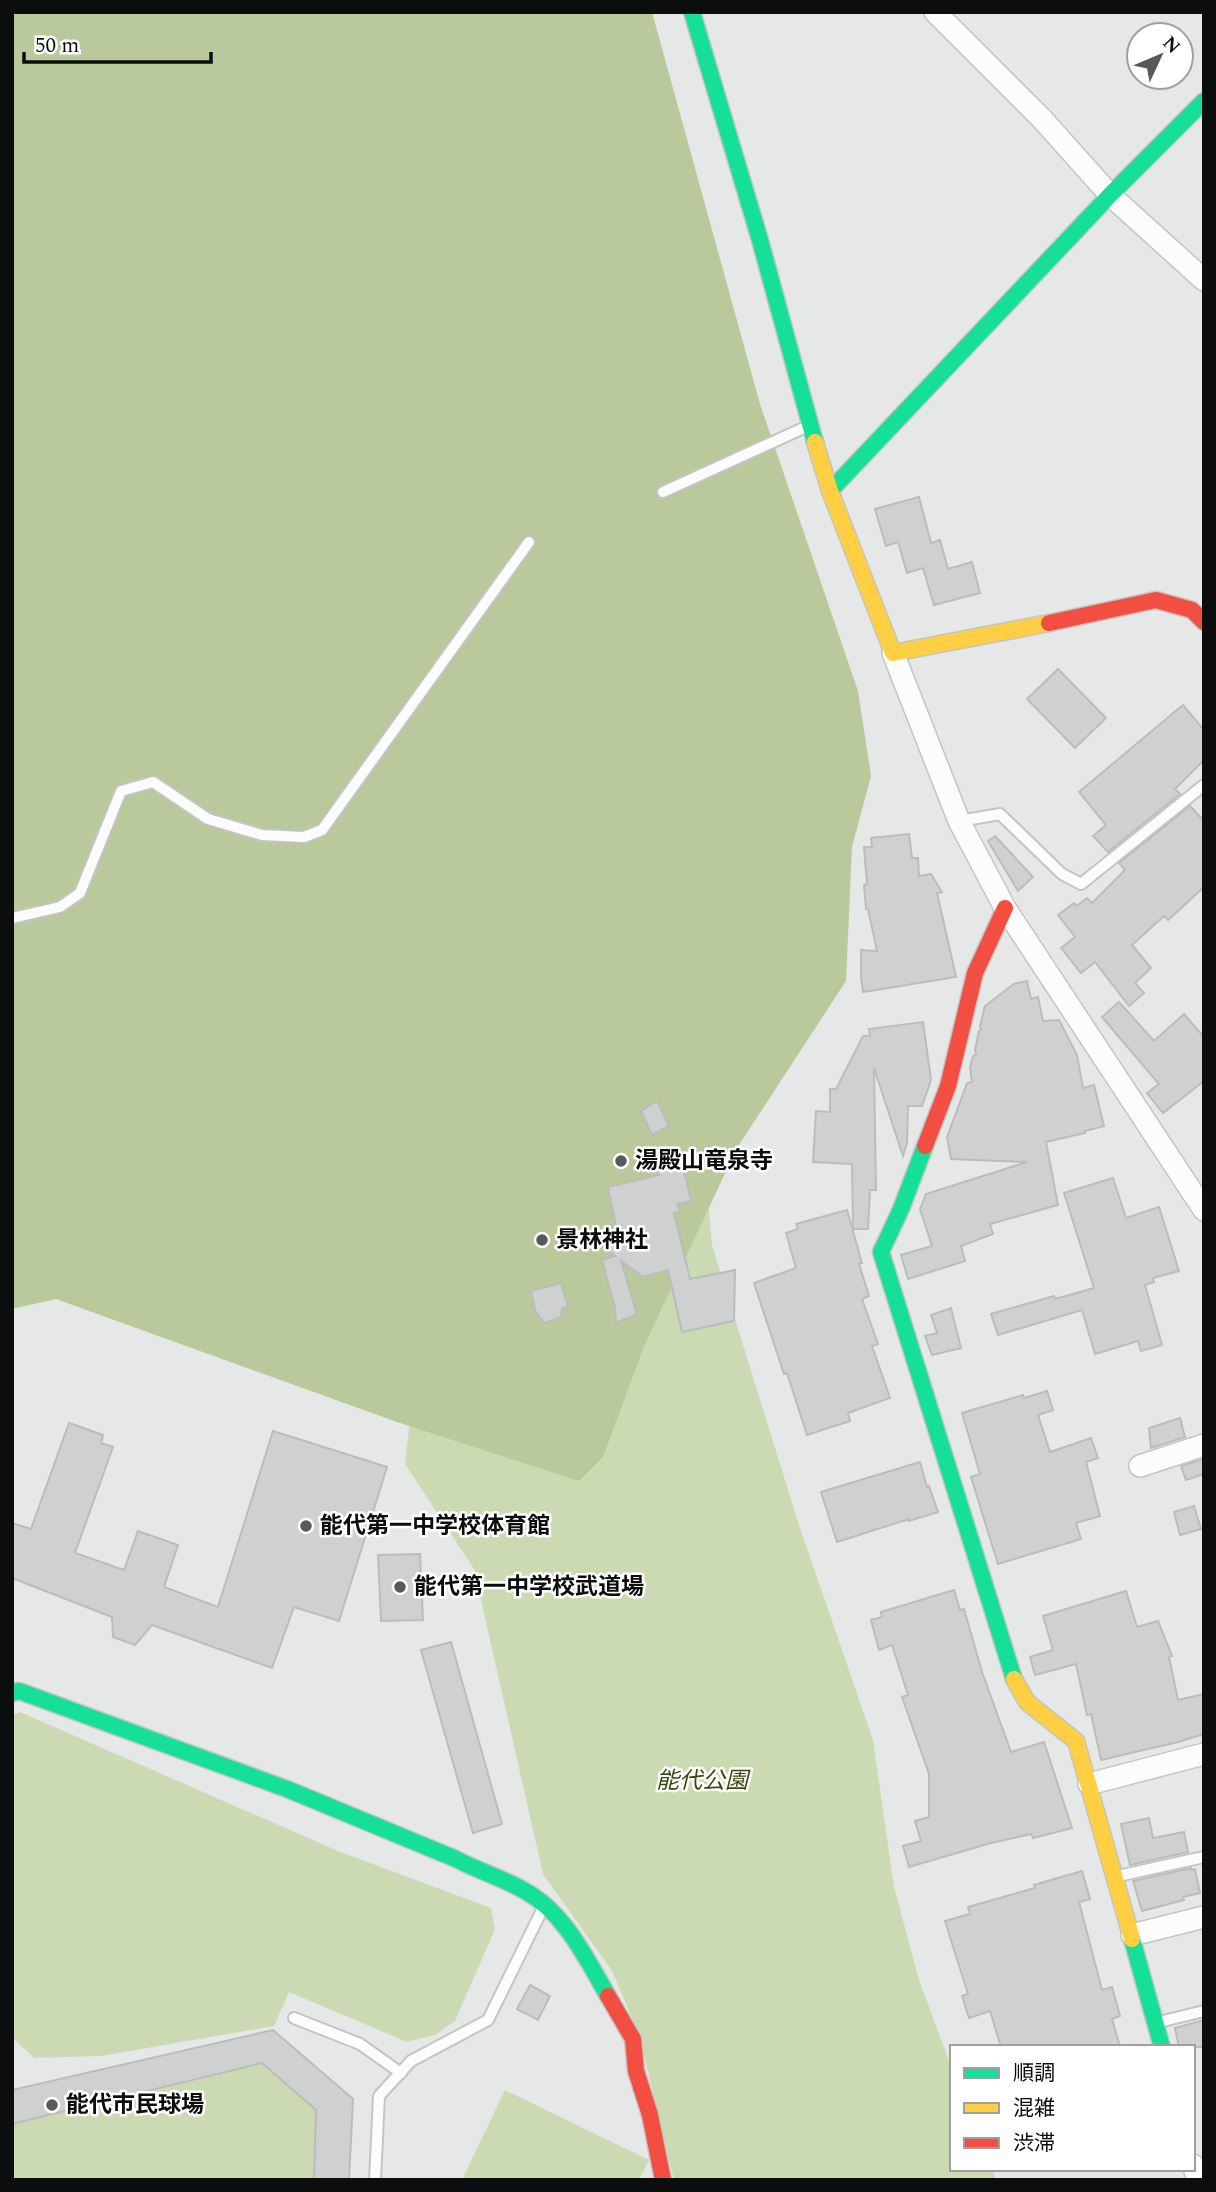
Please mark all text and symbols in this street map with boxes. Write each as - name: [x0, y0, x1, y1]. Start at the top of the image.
- scale bar: [24, 21, 212, 65]
- north arrow: [1125, 21, 1195, 91]
- text: 50 m: [35, 30, 79, 62]
- text: N: [1155, 30, 1187, 61]
- place label: 湯殿山竜泉寺: [635, 1144, 773, 1179]
- marker: 湯殿山竜泉寺: [613, 1153, 629, 1169]
- place label: 景林神社: [556, 1223, 648, 1258]
- marker: 景林神社: [534, 1232, 550, 1248]
- place label: 能代第一中学校体育館: [320, 1509, 550, 1544]
- marker: 能代第一中学校体育館: [298, 1518, 314, 1534]
- place label: 能代第一中学校武道場: [414, 1570, 644, 1605]
- marker: 能代第一中学校武道場: [392, 1579, 408, 1595]
- park label: 能代公園: [656, 1764, 751, 1799]
- legend: [950, 2045, 1195, 2171]
- text: 順調: [1013, 2058, 1055, 2090]
- place label: 能代市民球場: [66, 2088, 204, 2123]
- text: 混雑: [1013, 2093, 1055, 2125]
- marker: 能代市民球場: [44, 2097, 60, 2113]
- text: 渋滞: [1013, 2128, 1055, 2160]

